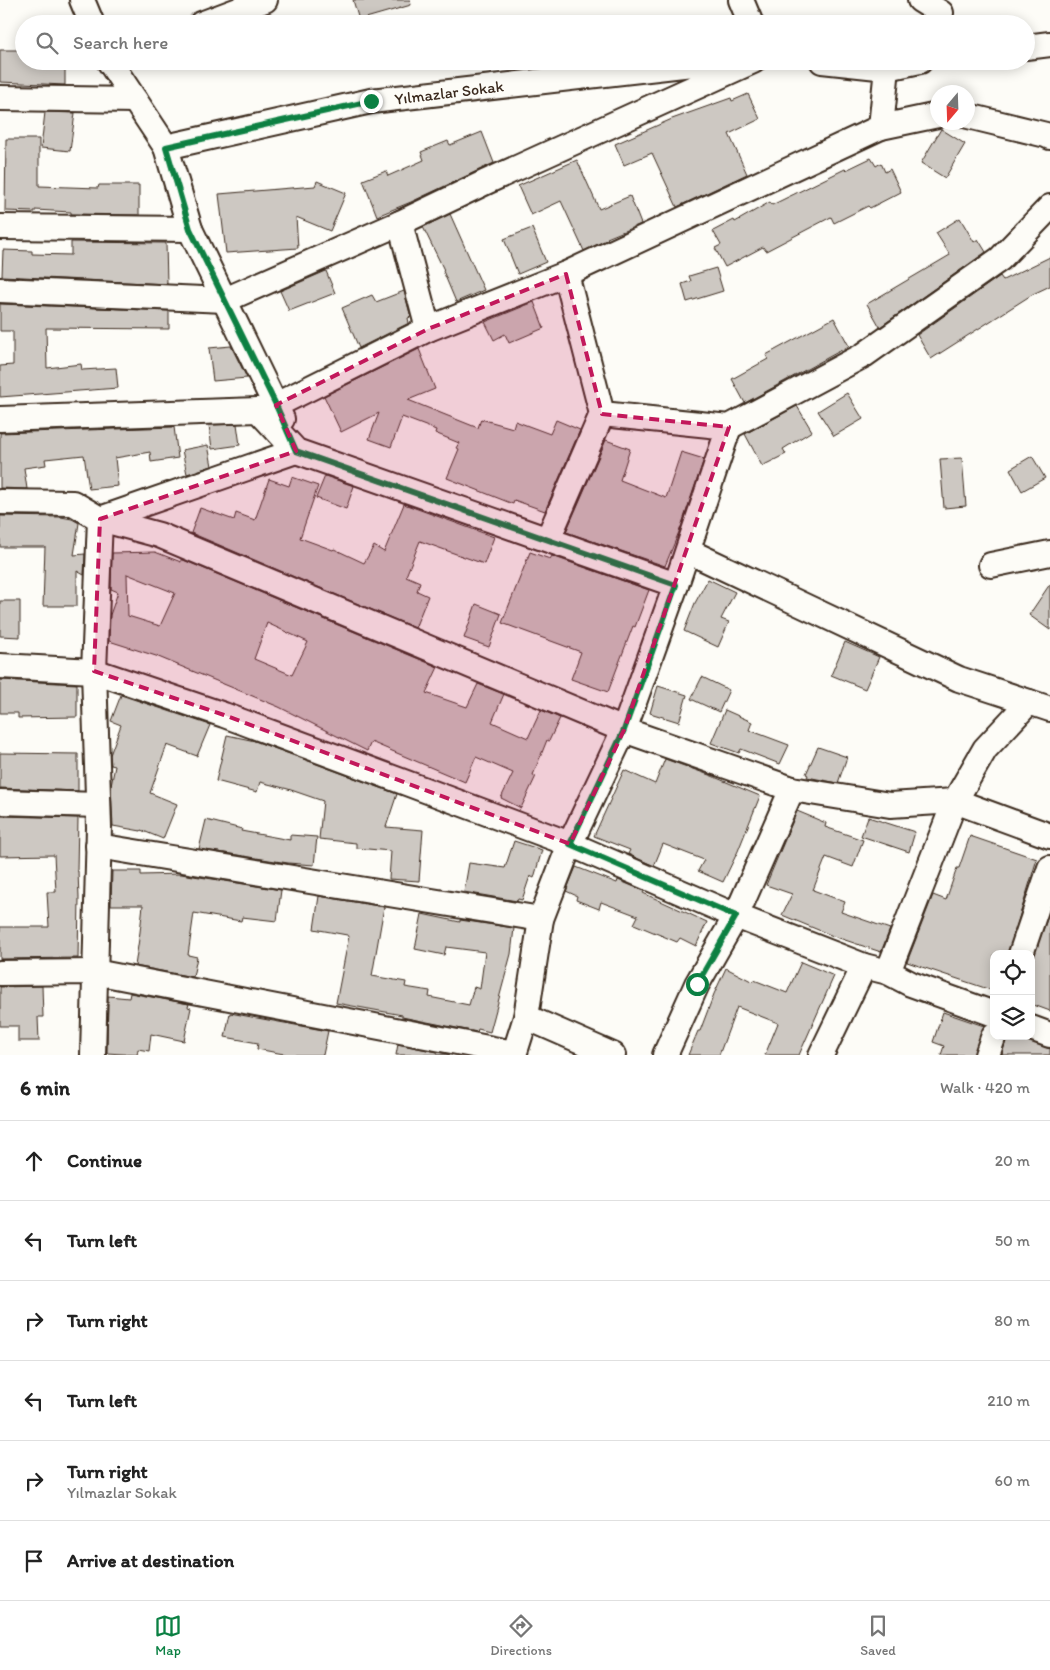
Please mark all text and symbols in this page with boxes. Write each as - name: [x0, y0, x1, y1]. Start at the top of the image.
- search box: [15, 15, 1035, 70]
- icon: search: [33, 29, 61, 57]
- text: Search here: [73, 31, 168, 54]
- street label: Yılmazlar Sokak: [393, 76, 505, 109]
- north arrow: [930, 85, 975, 130]
- route end: [360, 90, 383, 113]
- map controls: [990, 950, 1035, 1040]
- button: locate: [990, 950, 1035, 995]
- route start: [686, 973, 709, 996]
- button: layers: [990, 995, 1035, 1040]
- text: 6 min: [20, 1075, 70, 1100]
- text: Walk · 420 m: [940, 1078, 1030, 1097]
- icon: ahead: [20, 1147, 48, 1175]
- text: Continue: [67, 1149, 142, 1172]
- text: 20 m: [995, 1151, 1030, 1170]
- icon: left: [20, 1227, 48, 1255]
- text: Turn left: [67, 1229, 137, 1252]
- text: 50 m: [995, 1231, 1030, 1250]
- icon: right: [20, 1307, 48, 1335]
- text: Turn right: [67, 1309, 148, 1332]
- text: 80 m: [994, 1311, 1030, 1330]
- icon: left: [20, 1387, 48, 1415]
- text: Turn left: [67, 1389, 137, 1412]
- text: 210 m: [987, 1391, 1030, 1410]
- text: Turn right: [67, 1460, 148, 1483]
- icon: right: [20, 1467, 48, 1495]
- text: 60 m: [995, 1471, 1030, 1490]
- text: Yılmazlar Sokak: [67, 1483, 177, 1502]
- icon: arrive: [20, 1547, 48, 1575]
- text: Arrive at destination: [67, 1549, 234, 1572]
- tab: Map: [154, 1612, 182, 1659]
- tab: Directions: [490, 1612, 552, 1659]
- tab: Saved: [860, 1612, 896, 1659]

